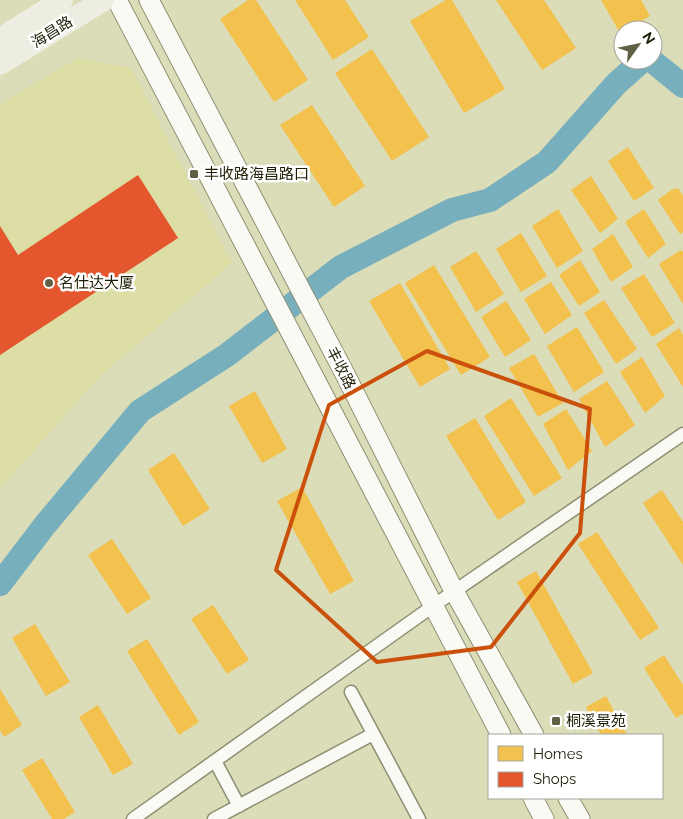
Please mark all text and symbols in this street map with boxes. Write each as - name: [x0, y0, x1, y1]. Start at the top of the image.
- street label: 海昌路: [28, 12, 76, 52]
- north arrow: [613, 20, 663, 70]
- text: N: [639, 29, 659, 47]
- place label: 丰收路海昌路口: [204, 165, 309, 183]
- marker: 丰收路海昌路口: [188, 168, 200, 180]
- place label: 名仕达大厦: [59, 274, 134, 292]
- marker: 名仕达大厦: [43, 277, 55, 289]
- street label: 丰收路: [323, 344, 359, 392]
- place label: 桐溪景苑: [566, 712, 626, 730]
- marker: 桐溪景苑: [550, 715, 562, 727]
- legend: [488, 734, 663, 799]
- text: Homes: [533, 745, 583, 763]
- text: Shops: [533, 770, 576, 788]

